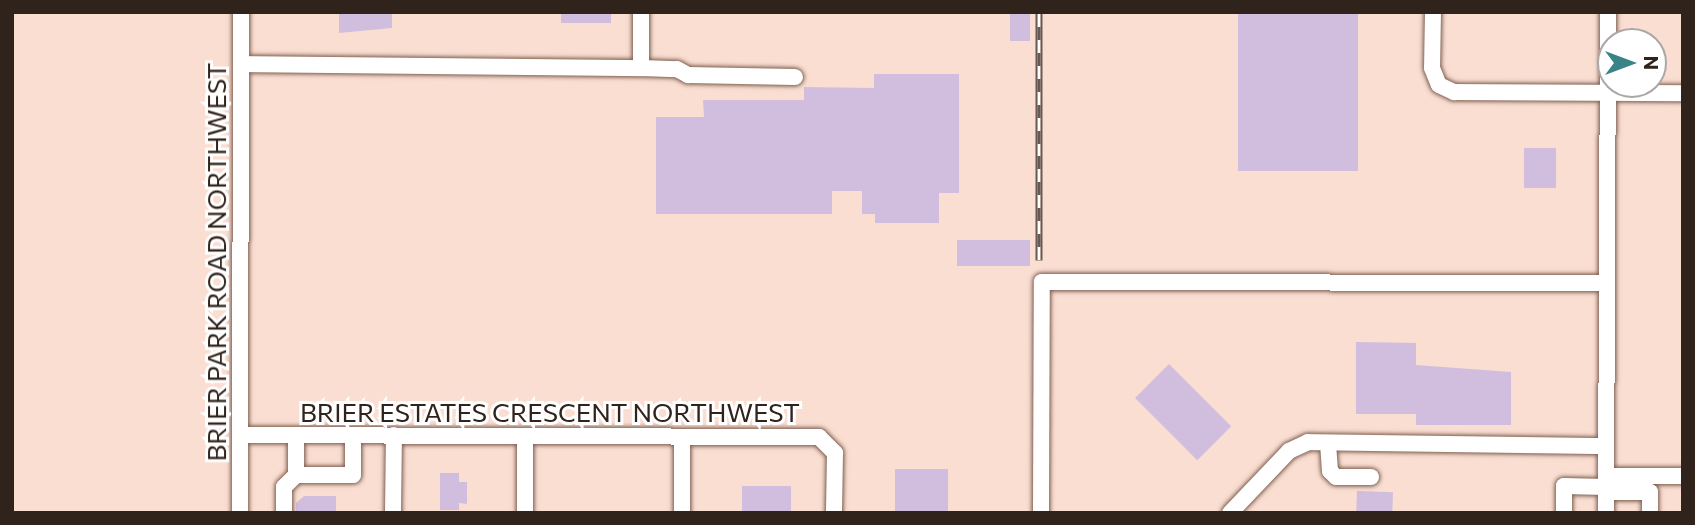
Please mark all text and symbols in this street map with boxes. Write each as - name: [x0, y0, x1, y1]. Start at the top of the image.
- north arrow: [1597, 28, 1667, 98]
- text: N: [1640, 56, 1663, 70]
- street label: BRIER PARK ROAD NORTHWEST: [200, 62, 232, 462]
- street label: BRIER ESTATES CRESCENT NORTHWEST: [300, 396, 800, 428]

